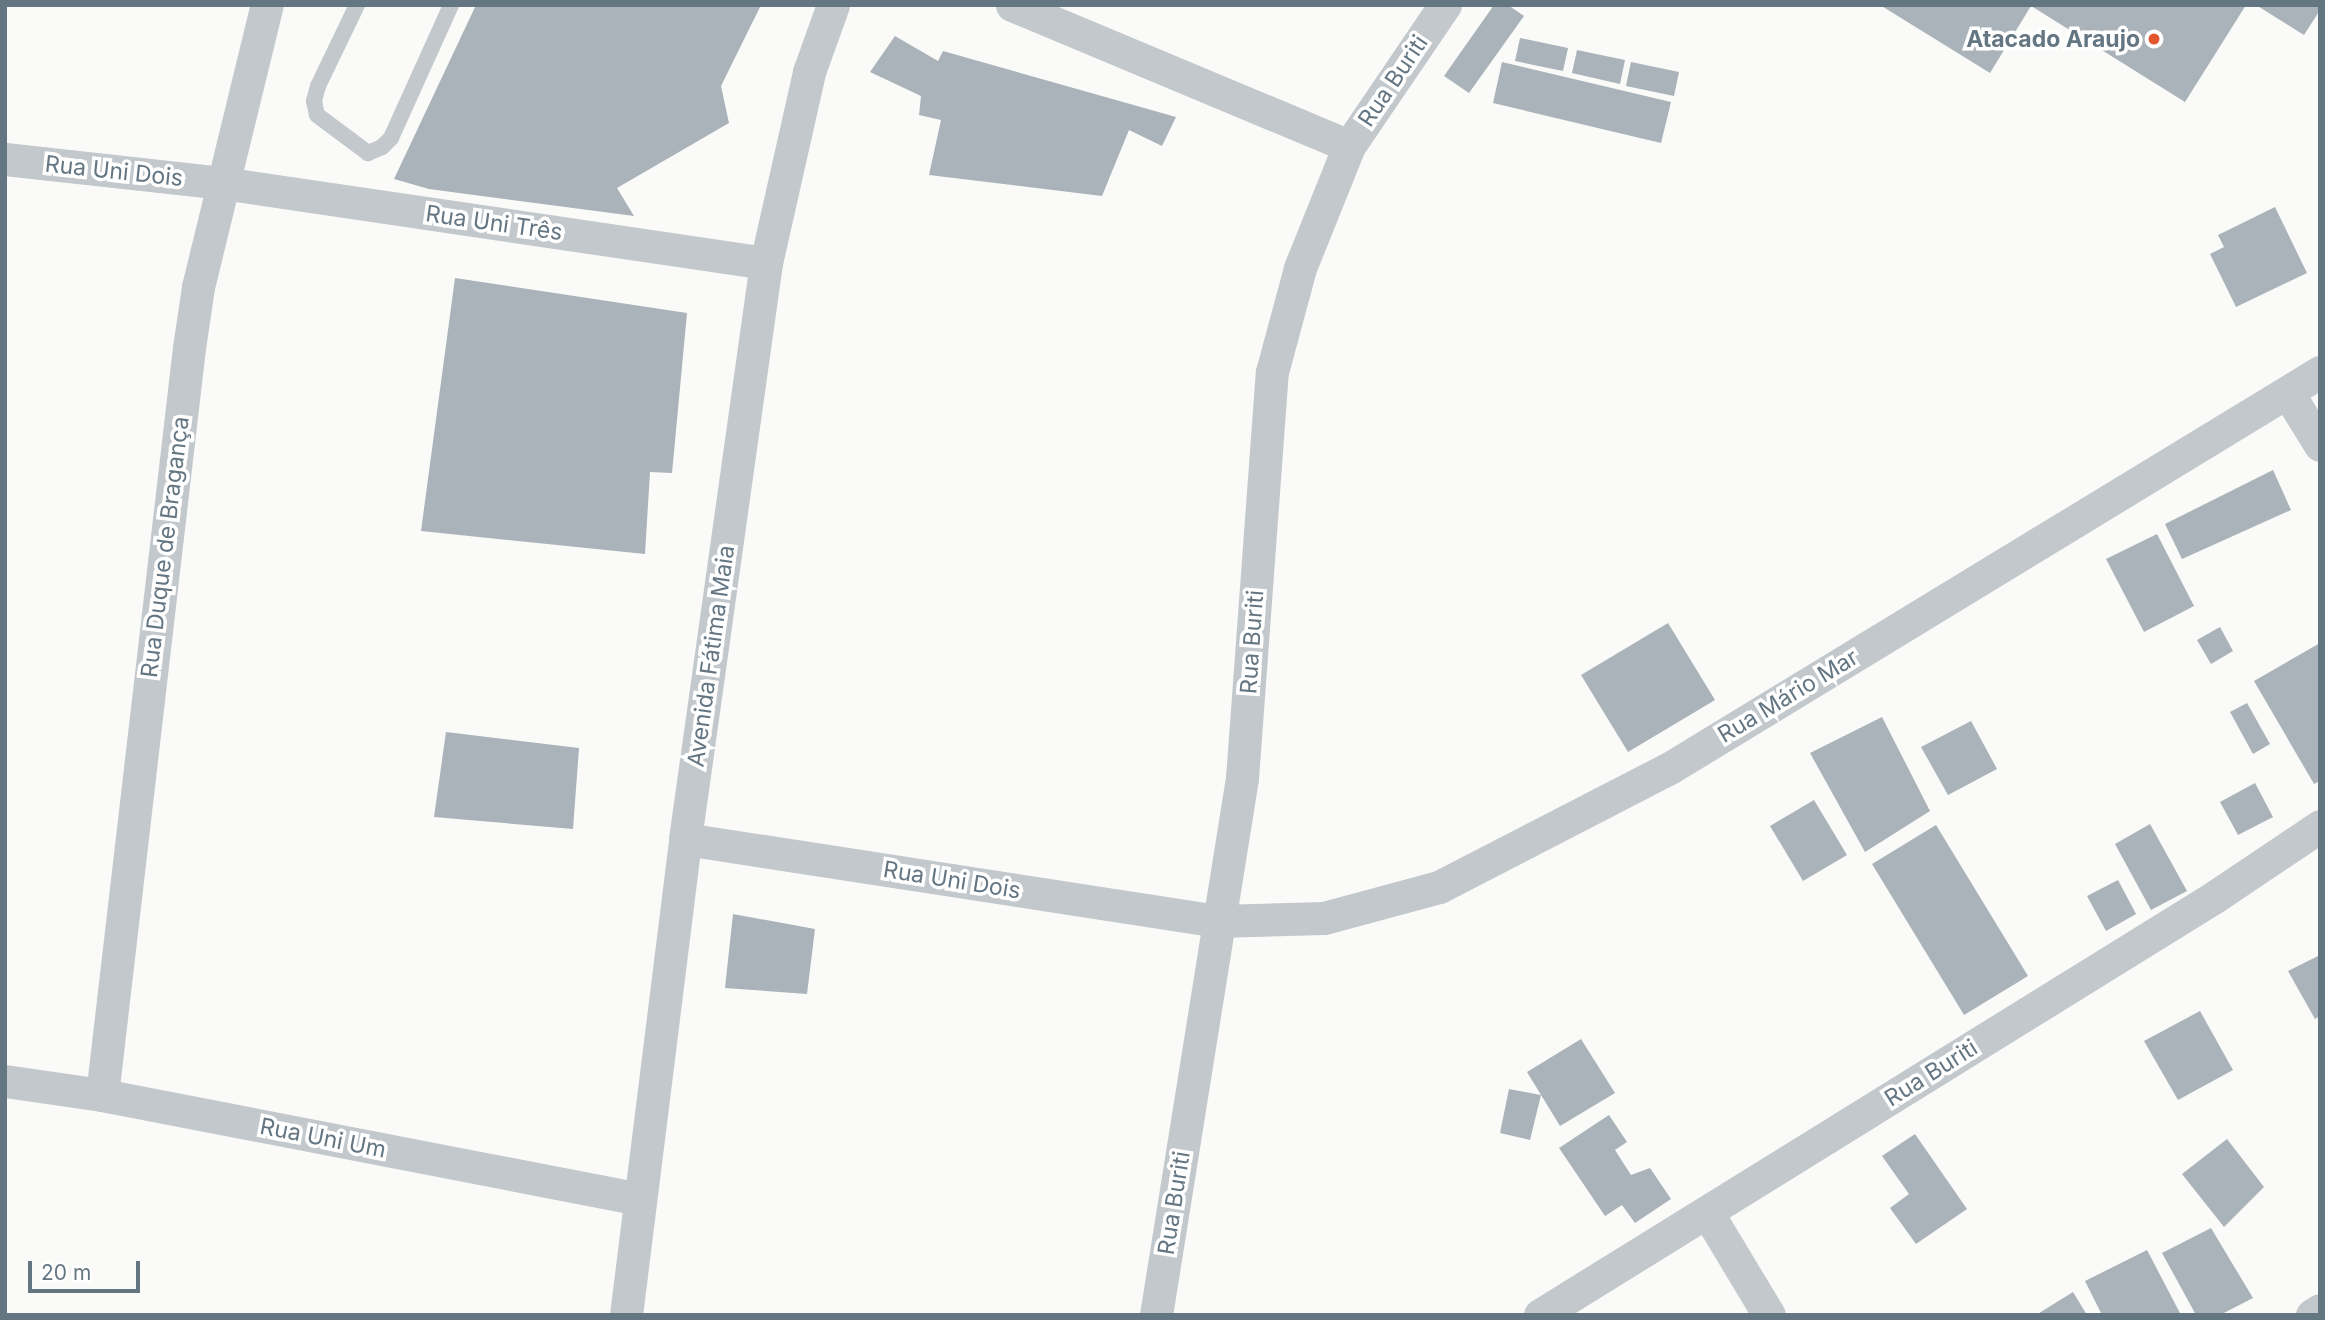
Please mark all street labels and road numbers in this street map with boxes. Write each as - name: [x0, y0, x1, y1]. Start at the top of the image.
- street label: Rua Buriti: [1352, 30, 1434, 132]
- street label: Rua Uni Dois: [44, 150, 184, 192]
- street label: Rua Uni Três: [424, 200, 564, 246]
- street label: Rua Duque de Bragança: [135, 415, 195, 679]
- street label: Avenida Fátima Maia: [682, 543, 740, 769]
- street label: Rua Buriti: [1235, 589, 1269, 695]
- street label: Rua Mário Mar: [1713, 643, 1863, 749]
- street label: Rua Uni Dois: [881, 856, 1023, 904]
- street label: Rua Buriti: [1880, 1034, 1982, 1112]
- street label: Rua Uni Um: [258, 1112, 388, 1164]
- street label: Rua Buriti: [1152, 1149, 1196, 1257]

